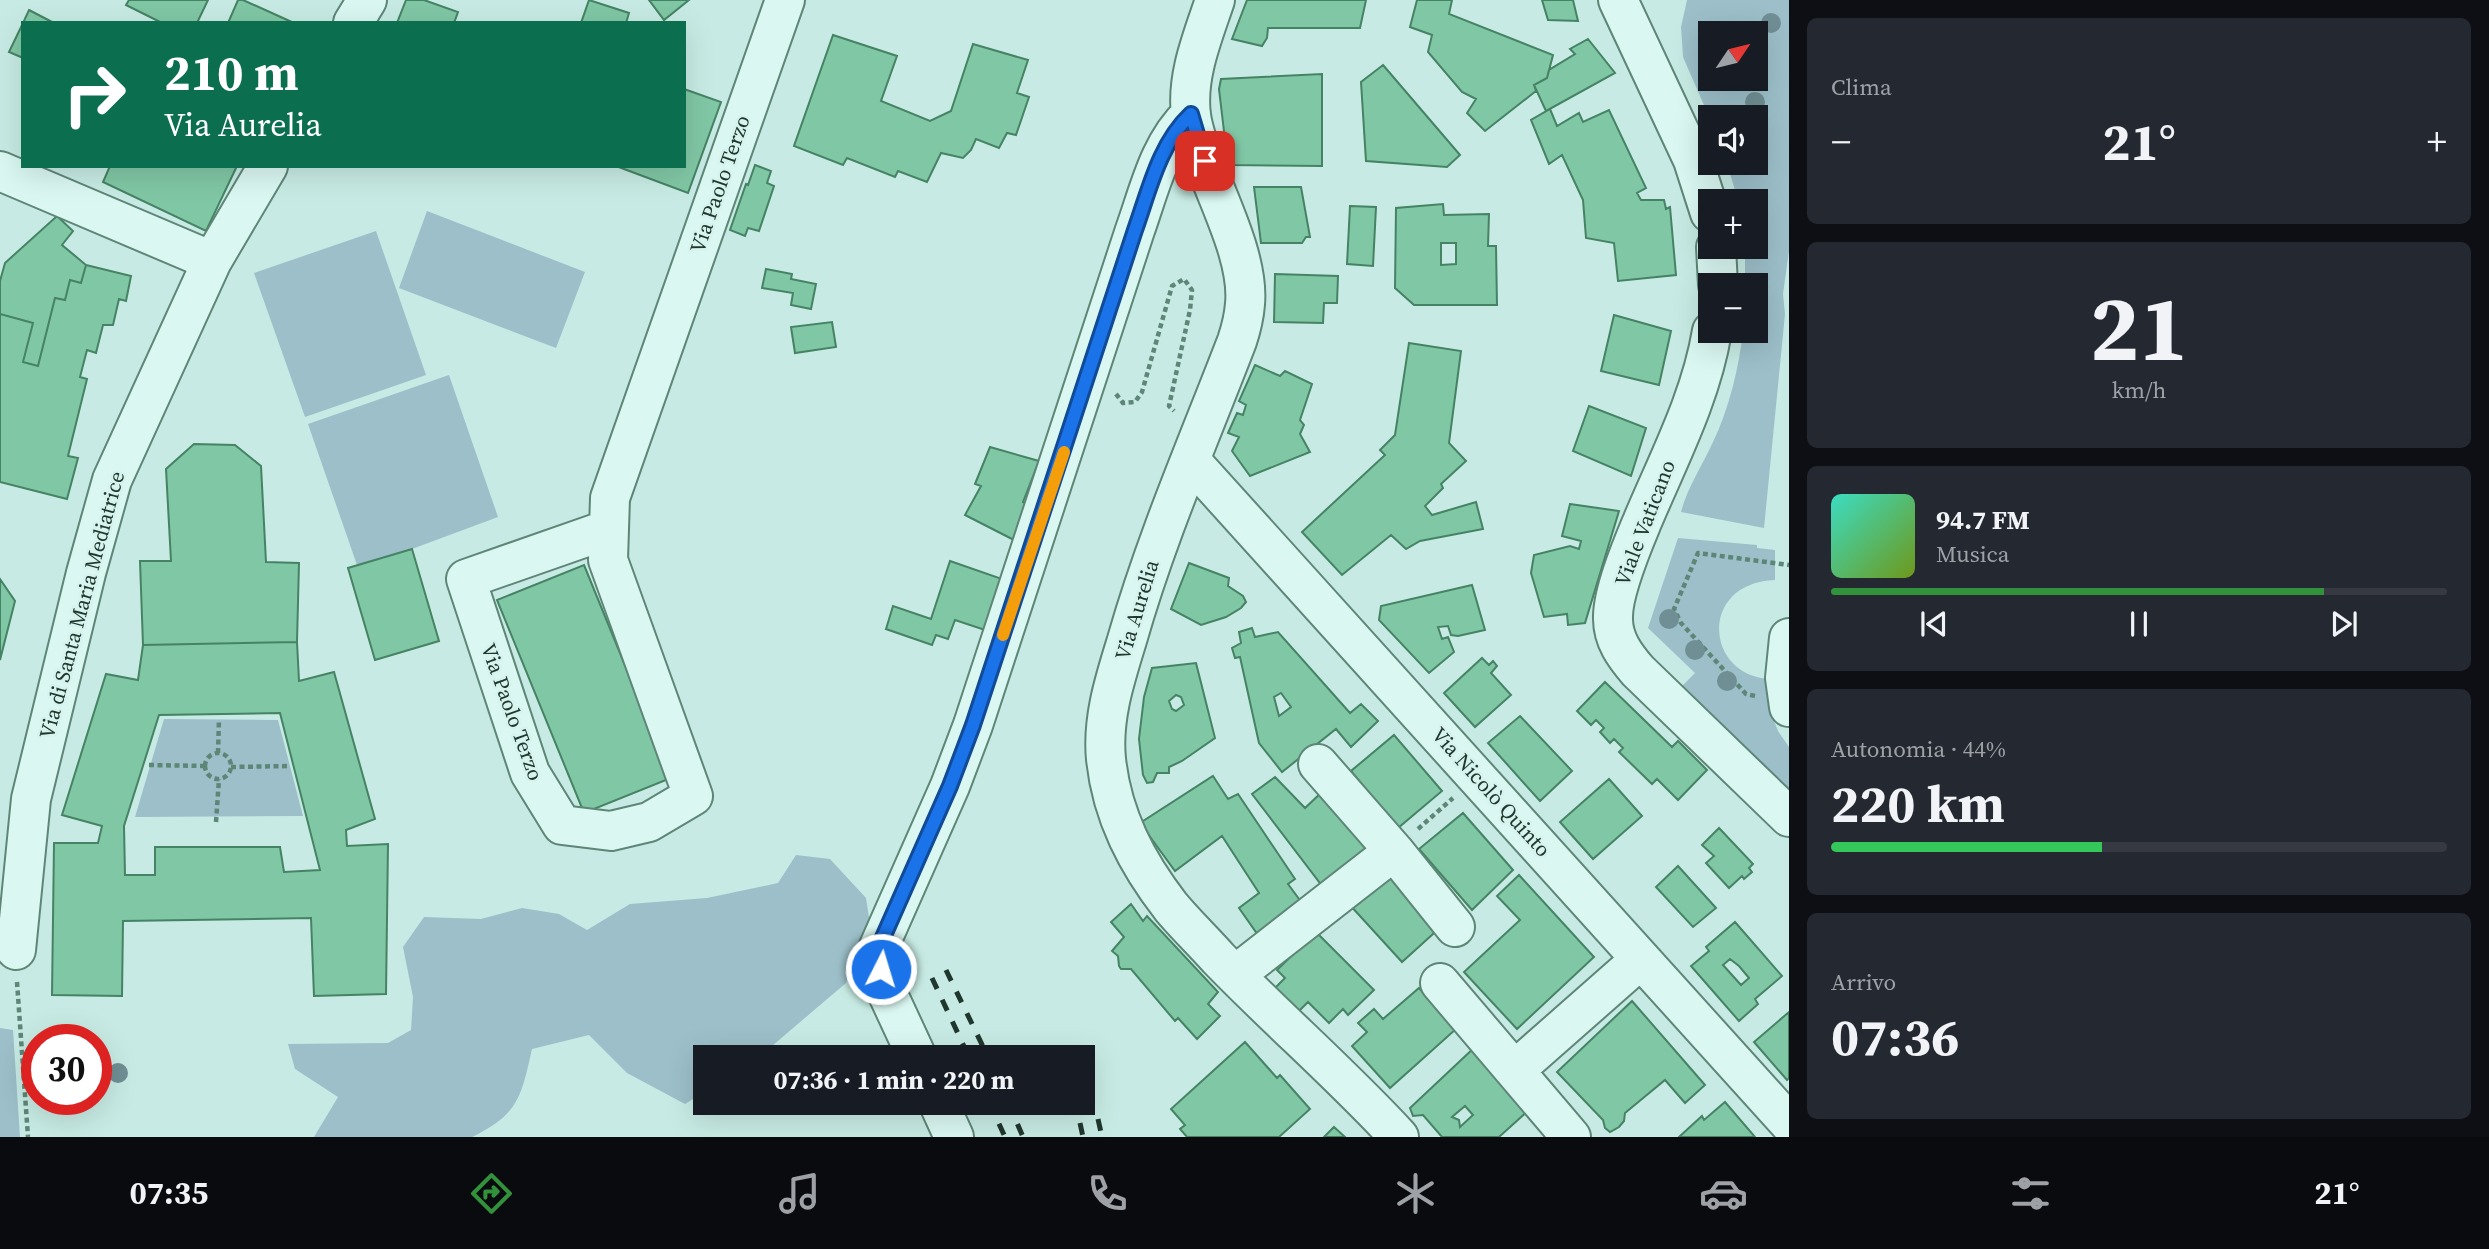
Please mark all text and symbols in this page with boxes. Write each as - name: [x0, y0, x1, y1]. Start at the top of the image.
- north arrow: [1698, 21, 1768, 91]
- map controls: [1698, 21, 1768, 343]
- text: 210 m: [164, 39, 299, 106]
- icon: right: [49, 49, 140, 140]
- text: Clima: [1831, 71, 1892, 103]
- text: Via Aurelia: [164, 103, 322, 147]
- button: sound: [1698, 105, 1768, 175]
- text: 21°: [2102, 106, 2176, 177]
- street label: Via Paolo Terzo: [682, 111, 757, 257]
- text: −: [1831, 116, 1851, 168]
- text: +: [2427, 116, 2447, 168]
- pin: [1175, 131, 1235, 191]
- icon: arrive: [1186, 142, 1224, 180]
- button: +: [1698, 189, 1768, 259]
- text: 21: [2090, 266, 2188, 390]
- button: −: [1698, 273, 1768, 343]
- text: km/h: [2112, 374, 2166, 406]
- street label: Viale Vaticano: [1607, 456, 1682, 590]
- street label: Via di Santa Maria Mediatrice: [32, 468, 131, 742]
- text: 94.7 FM: [1936, 502, 2030, 538]
- text: Musica: [1936, 538, 2009, 570]
- street label: Via Aurelia: [1108, 556, 1166, 664]
- icon: previous: [1915, 605, 1953, 643]
- icon: pause: [2120, 605, 2158, 643]
- icon: next: [2325, 605, 2363, 643]
- street label: Via Paolo Terzo: [474, 639, 551, 784]
- street label: Via Nicolò Quinto: [1425, 720, 1558, 863]
- text: Autonomia · 44%: [1831, 733, 2006, 765]
- text: 220 km: [1831, 768, 2005, 839]
- position arrow: [844, 932, 918, 1006]
- text: Arrivo: [1831, 966, 1896, 998]
- text: 07:36: [1831, 1001, 1959, 1072]
- speed limit sign: 30: [21, 1024, 112, 1115]
- text: 07:36 · 1 min · 220 m: [774, 1062, 1014, 1098]
- icon: directions: [467, 1169, 516, 1218]
- icon: music: [775, 1169, 824, 1218]
- icon: phone: [1083, 1169, 1132, 1218]
- icon: climate: [1391, 1169, 1440, 1218]
- icon: car: [1699, 1169, 1748, 1218]
- icon: filters: [2006, 1169, 2055, 1218]
- text: 07:35: [129, 1171, 208, 1215]
- text: 21°: [2314, 1171, 2360, 1215]

